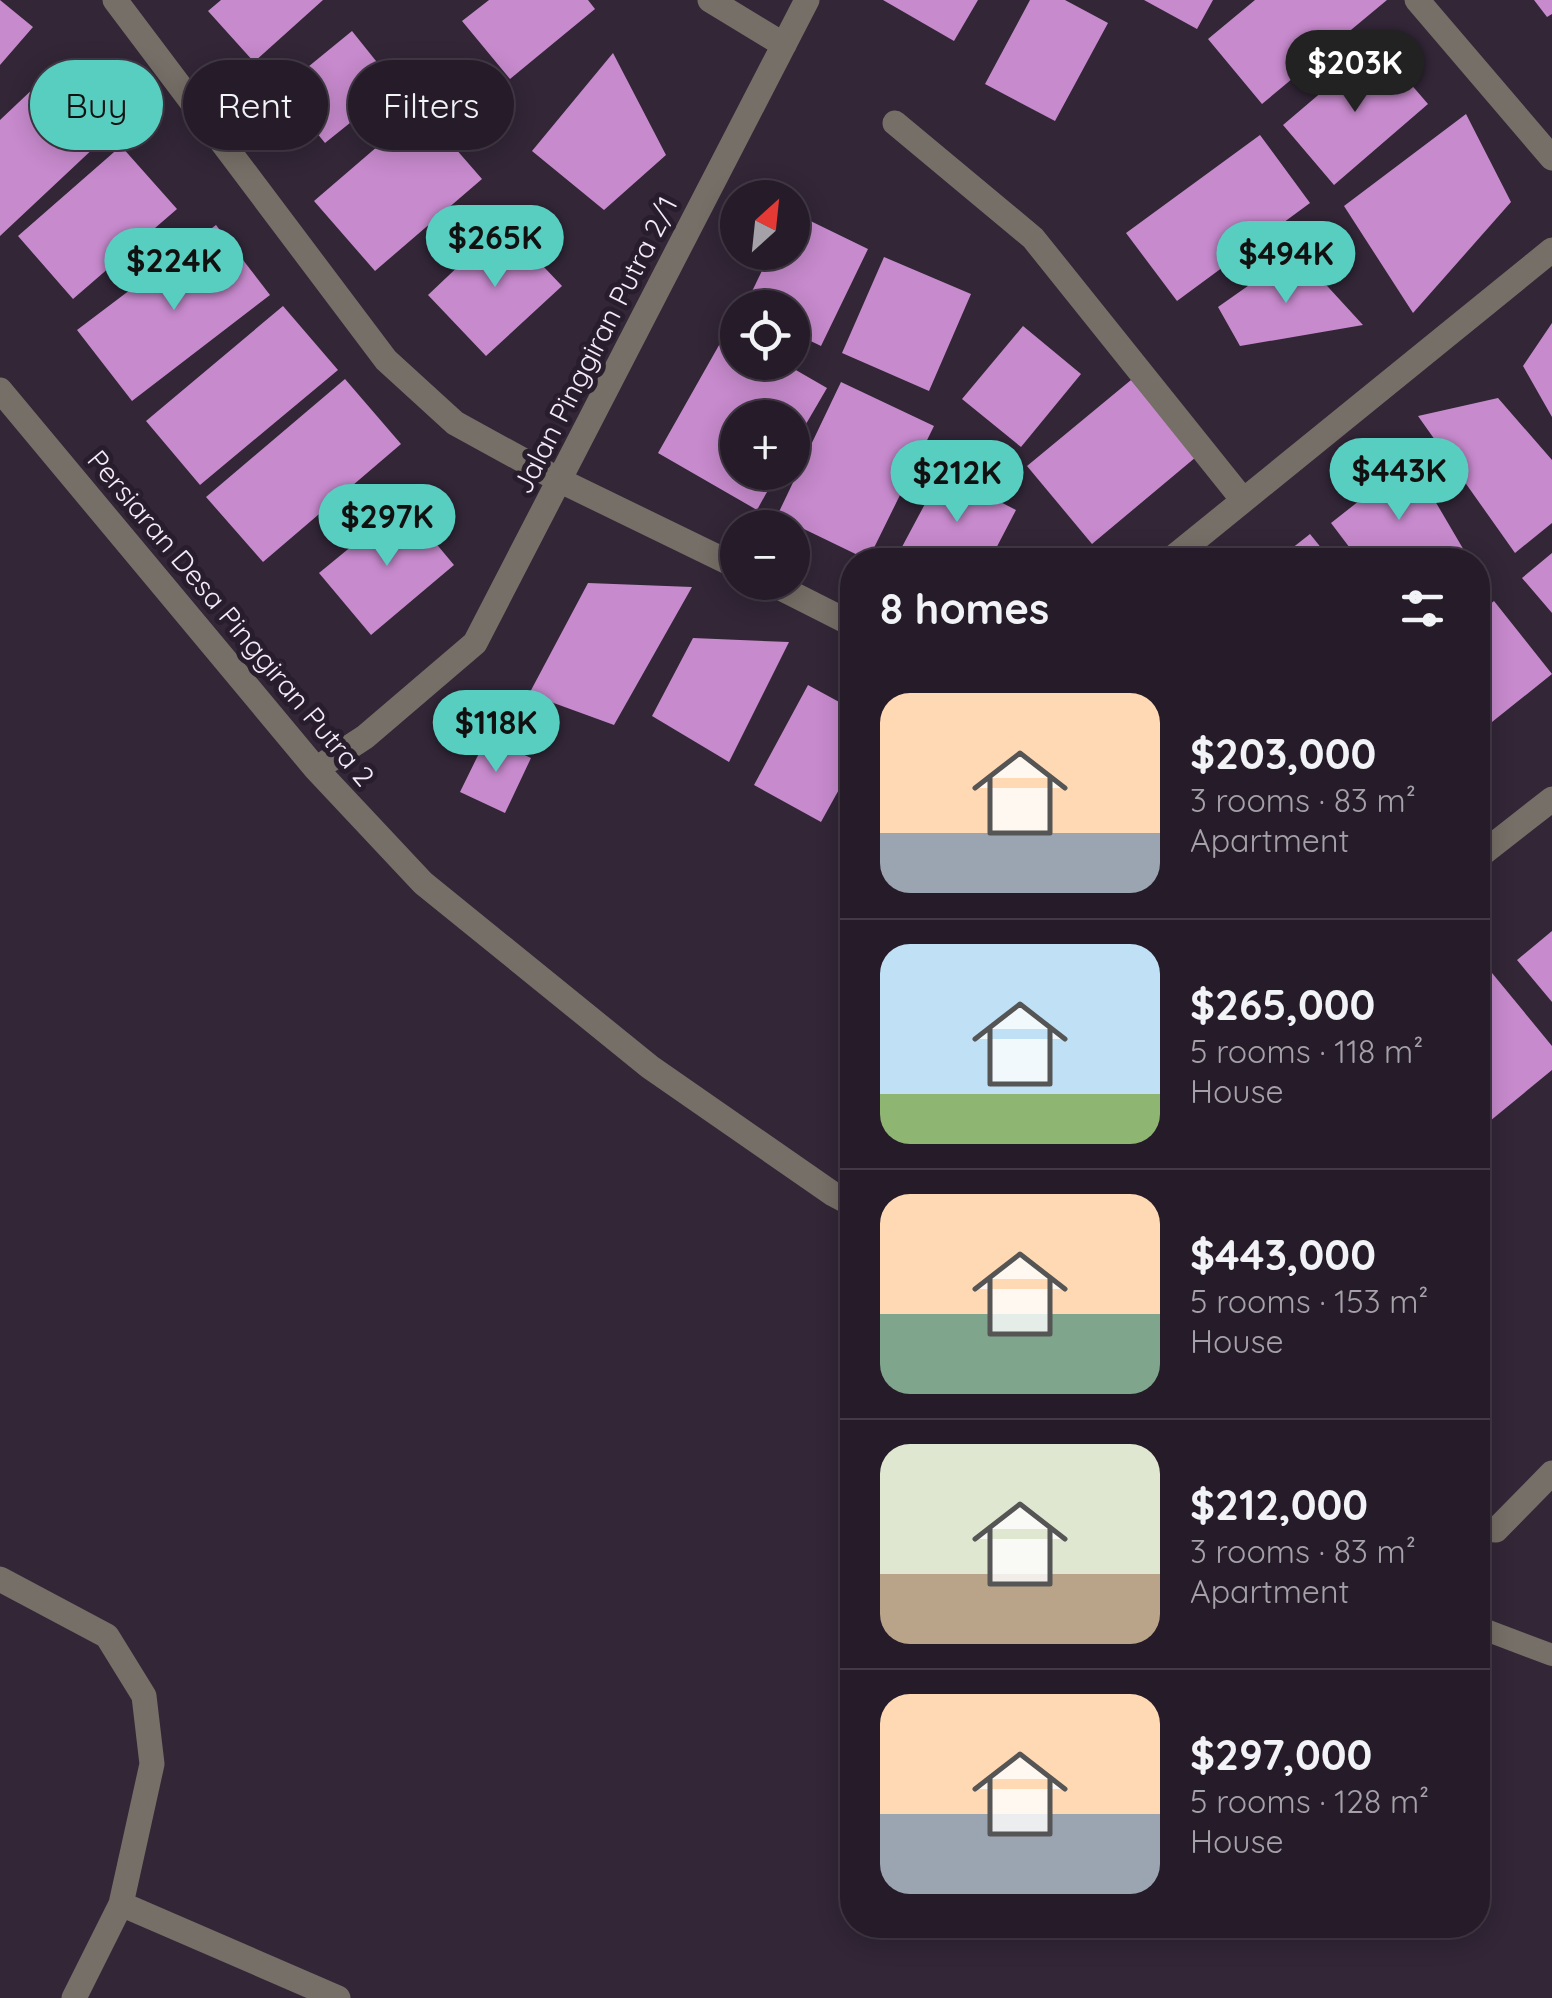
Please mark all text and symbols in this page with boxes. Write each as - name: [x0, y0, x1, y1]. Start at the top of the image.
- pin: $203K: [1285, 30, 1425, 115]
- text: $203K: [1307, 42, 1403, 82]
- chip: Buy: [30, 60, 163, 150]
- chip: Rent: [183, 60, 328, 150]
- chip: Filters: [348, 60, 514, 150]
- north arrow: [720, 180, 810, 270]
- map controls: [720, 180, 810, 600]
- street label: Jalan Pinggiran Putra 2/1: [504, 190, 685, 499]
- pin: $265K: [425, 205, 565, 290]
- text: $265K: [448, 217, 542, 257]
- pin: $494K: [1216, 221, 1356, 306]
- pin: $224K: [104, 228, 244, 313]
- text: $494K: [1238, 233, 1334, 273]
- text: $224K: [126, 240, 222, 280]
- button: locate: [720, 290, 810, 380]
- button: +: [720, 400, 810, 490]
- pin: $443K: [1329, 438, 1469, 523]
- pin: $212K: [887, 440, 1027, 525]
- street label: Persiaran Desa Pinggiran Putra 2: [80, 442, 382, 793]
- text: $443K: [1352, 450, 1446, 490]
- text: $212K: [913, 452, 1001, 492]
- pin: $297K: [317, 484, 457, 569]
- text: $297K: [340, 496, 434, 536]
- button: −: [720, 510, 810, 600]
- icon: filters: [1395, 581, 1450, 636]
- text: 8 homes: [880, 582, 1049, 635]
- pin: $118K: [426, 690, 566, 775]
- text: $118K: [455, 702, 537, 742]
- text: $203,000: [1190, 727, 1376, 780]
- icon: home: [960, 733, 1080, 853]
- text: 3 rooms · 83 m²: [1190, 780, 1416, 820]
- text: Apartment: [1190, 820, 1349, 860]
- text: $265,000: [1190, 978, 1375, 1031]
- icon: home: [960, 984, 1080, 1104]
- text: 5 rooms · 118 m²: [1190, 1031, 1423, 1071]
- text: House: [1190, 1071, 1284, 1111]
- text: $443,000: [1190, 1228, 1376, 1281]
- icon: home: [960, 1234, 1080, 1354]
- text: 5 rooms · 153 m²: [1190, 1281, 1428, 1321]
- text: House: [1190, 1321, 1284, 1361]
- text: $212,000: [1190, 1478, 1368, 1531]
- icon: home: [960, 1484, 1080, 1604]
- text: 3 rooms · 83 m²: [1190, 1531, 1416, 1571]
- text: Apartment: [1190, 1571, 1349, 1611]
- text: $297,000: [1190, 1728, 1372, 1781]
- icon: home: [960, 1734, 1080, 1854]
- text: 5 rooms · 128 m²: [1190, 1781, 1429, 1821]
- text: House: [1190, 1821, 1284, 1861]

